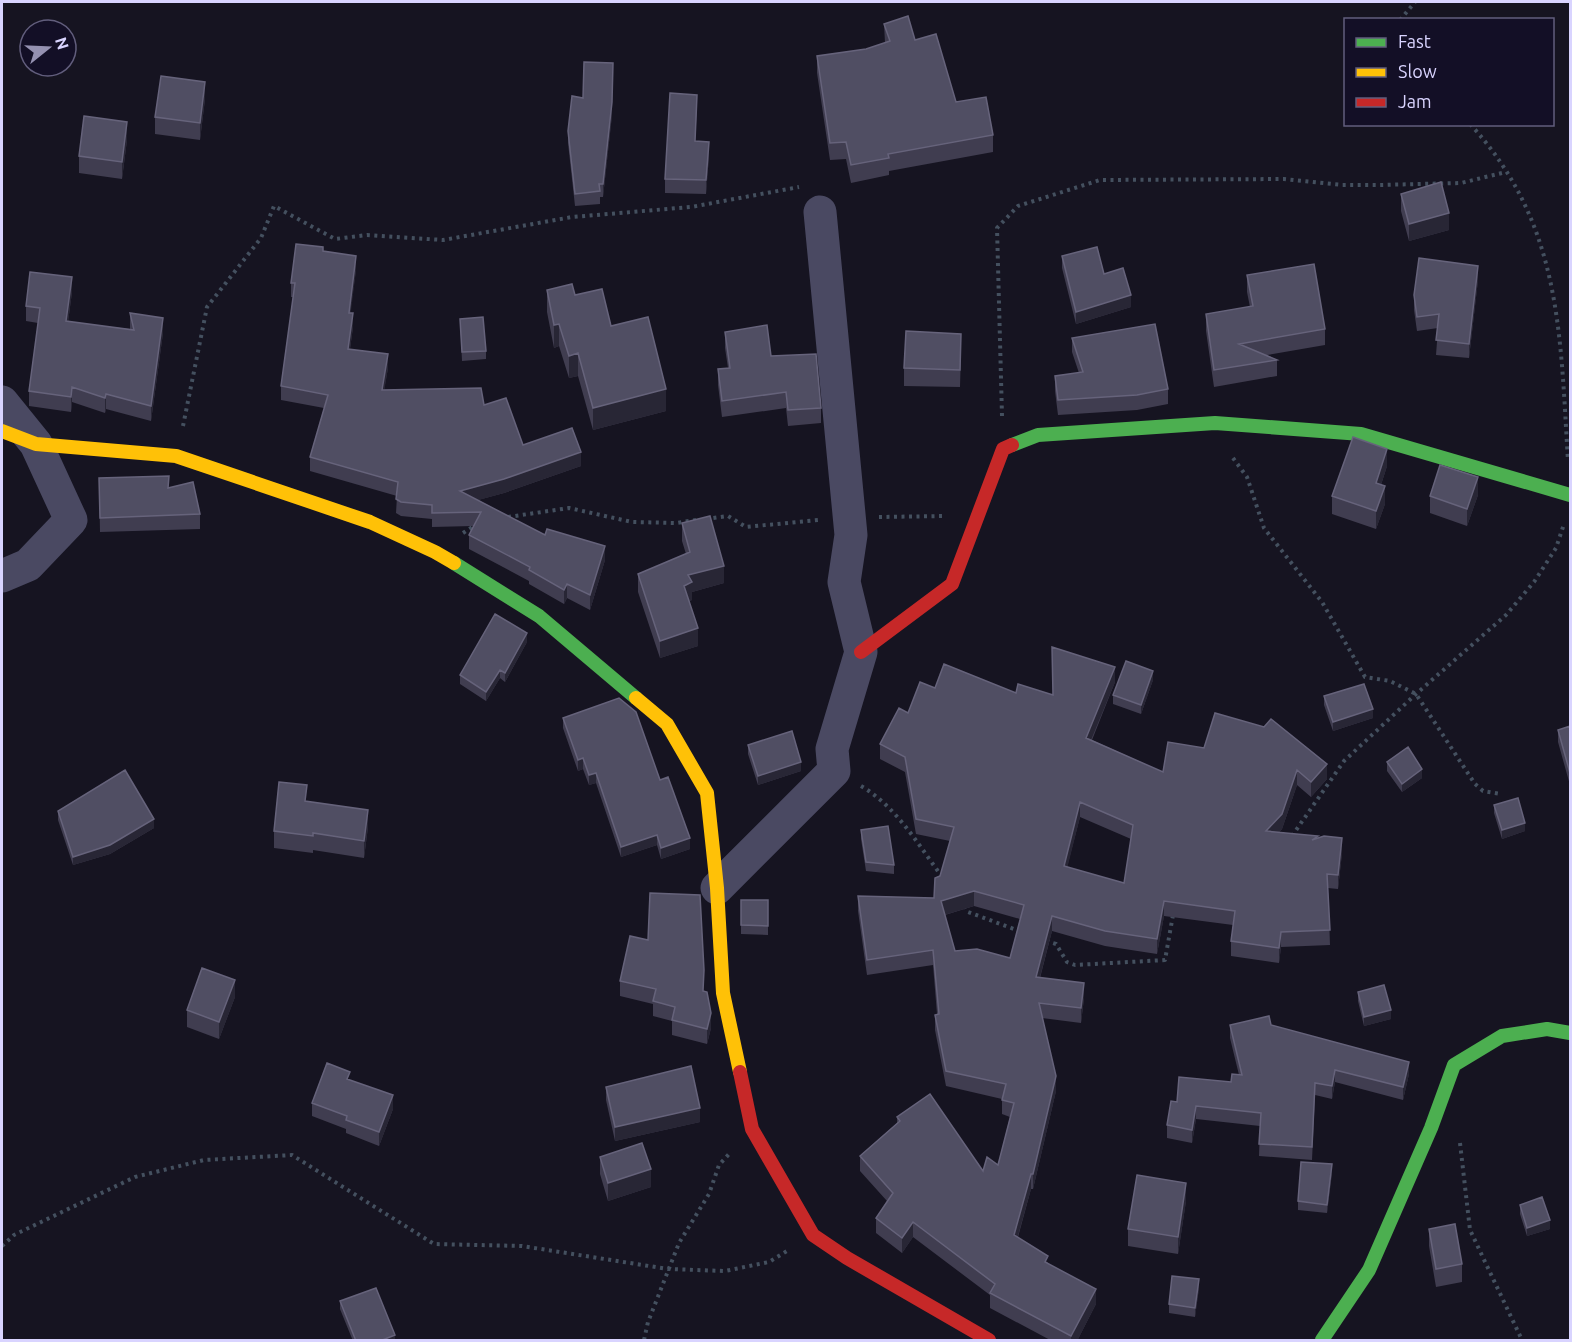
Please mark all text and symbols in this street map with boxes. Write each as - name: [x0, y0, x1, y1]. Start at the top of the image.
- north arrow: [18, 18, 78, 78]
- legend: [1344, 18, 1554, 126]
- text: Fast: [1398, 31, 1431, 51]
- text: N: [52, 35, 73, 52]
- text: Slow: [1398, 61, 1437, 81]
- text: Jam: [1398, 91, 1432, 111]

